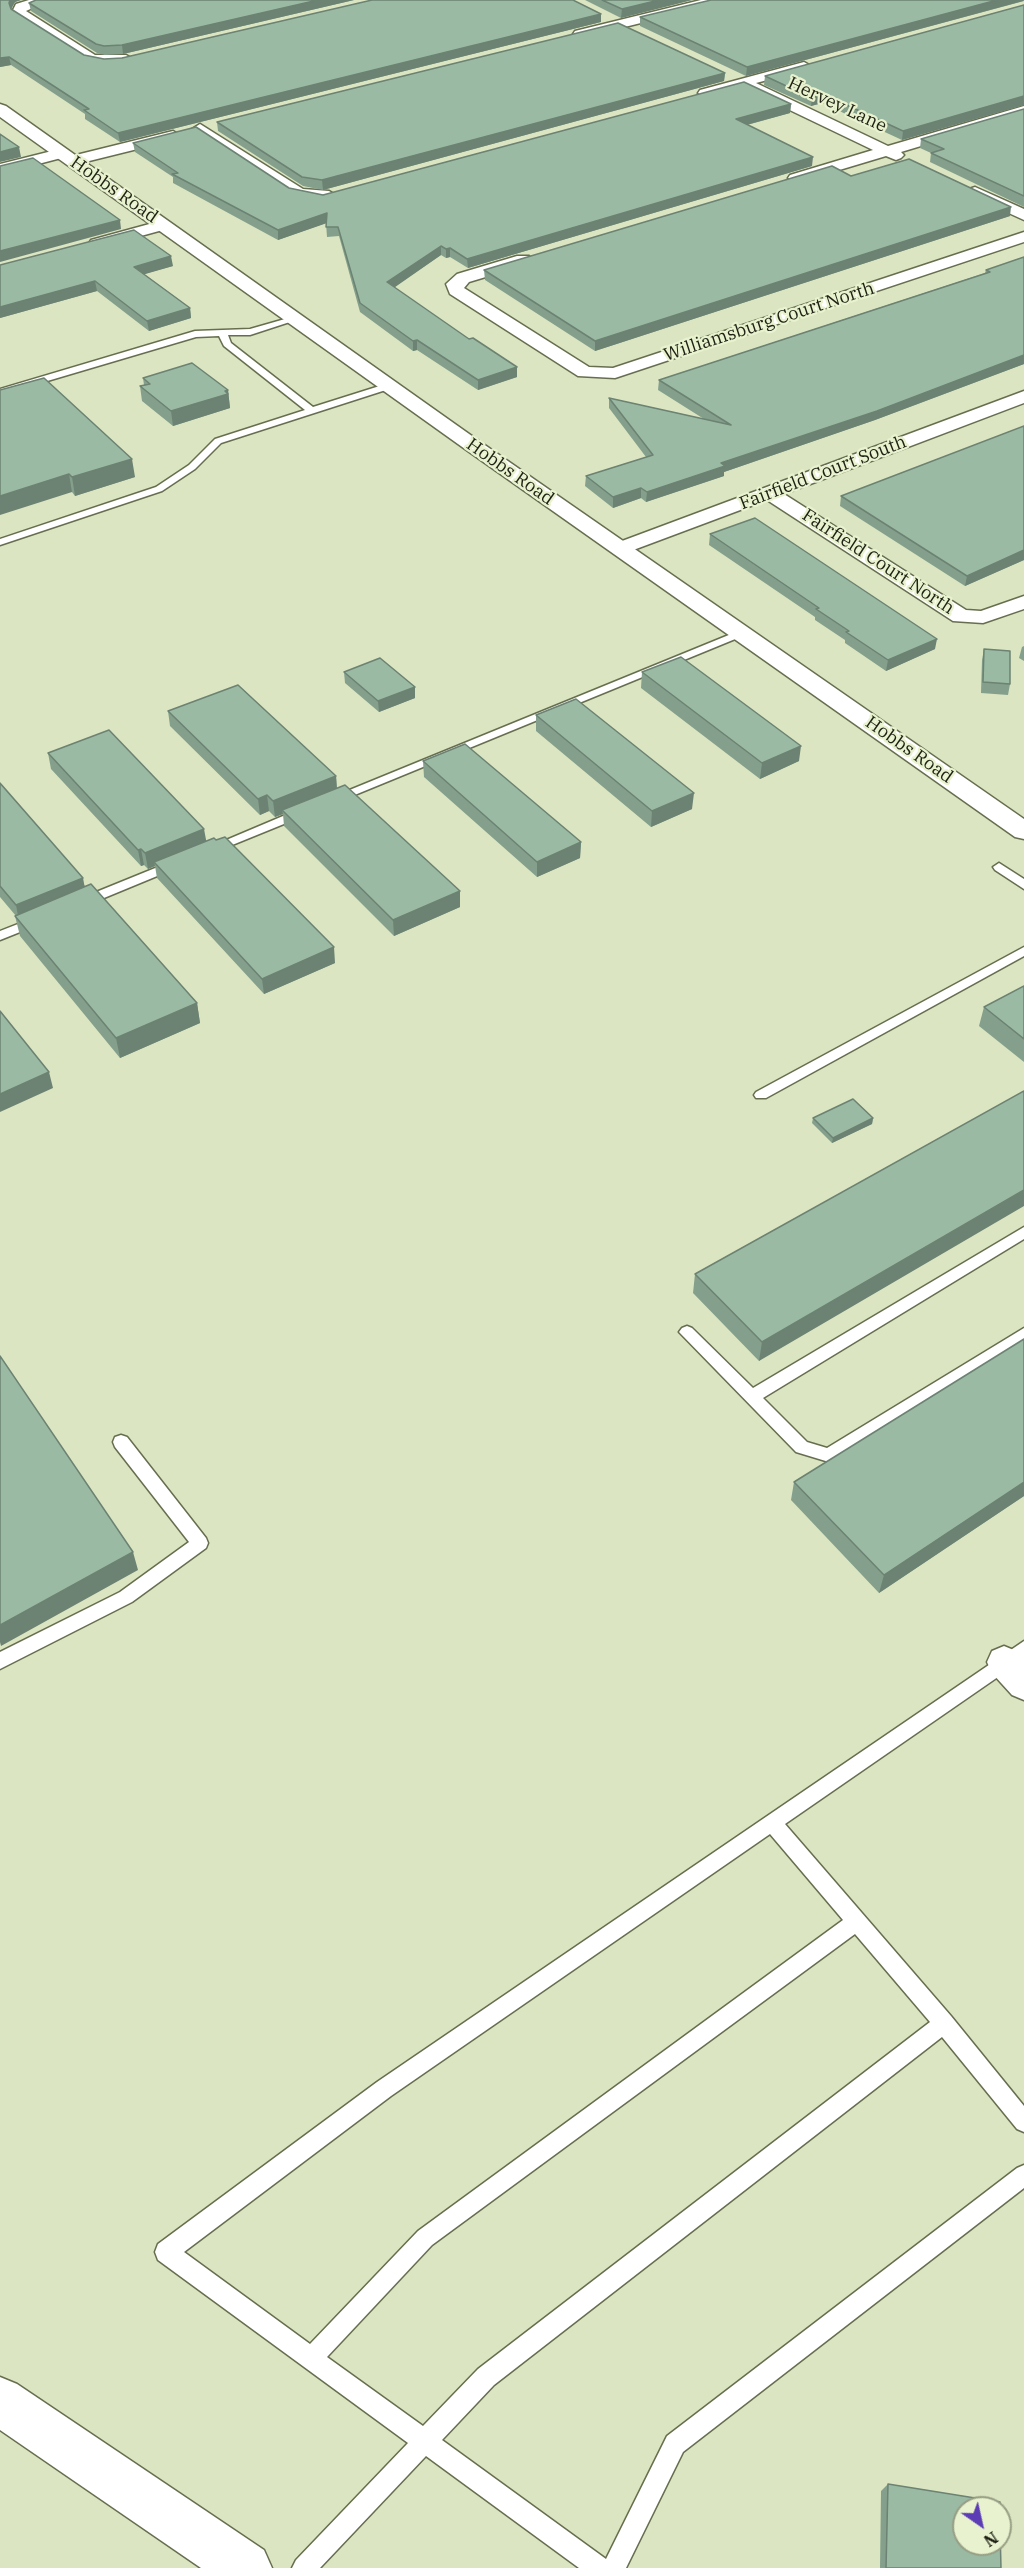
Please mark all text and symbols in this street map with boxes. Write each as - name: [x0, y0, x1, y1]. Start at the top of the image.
- street label: Hervey Lane: [784, 73, 890, 137]
- street label: Hobbs Road: [66, 152, 162, 228]
- street label: Williamsburg Court North: [661, 278, 877, 366]
- street label: Fairfield Court South: [737, 431, 909, 515]
- street label: Hobbs Road: [462, 434, 558, 510]
- street label: Fairfield Court North: [798, 505, 958, 619]
- street label: Hobbs Road: [861, 712, 957, 788]
- north arrow: [952, 2496, 1012, 2556]
- text: N: [980, 2527, 1002, 2551]

